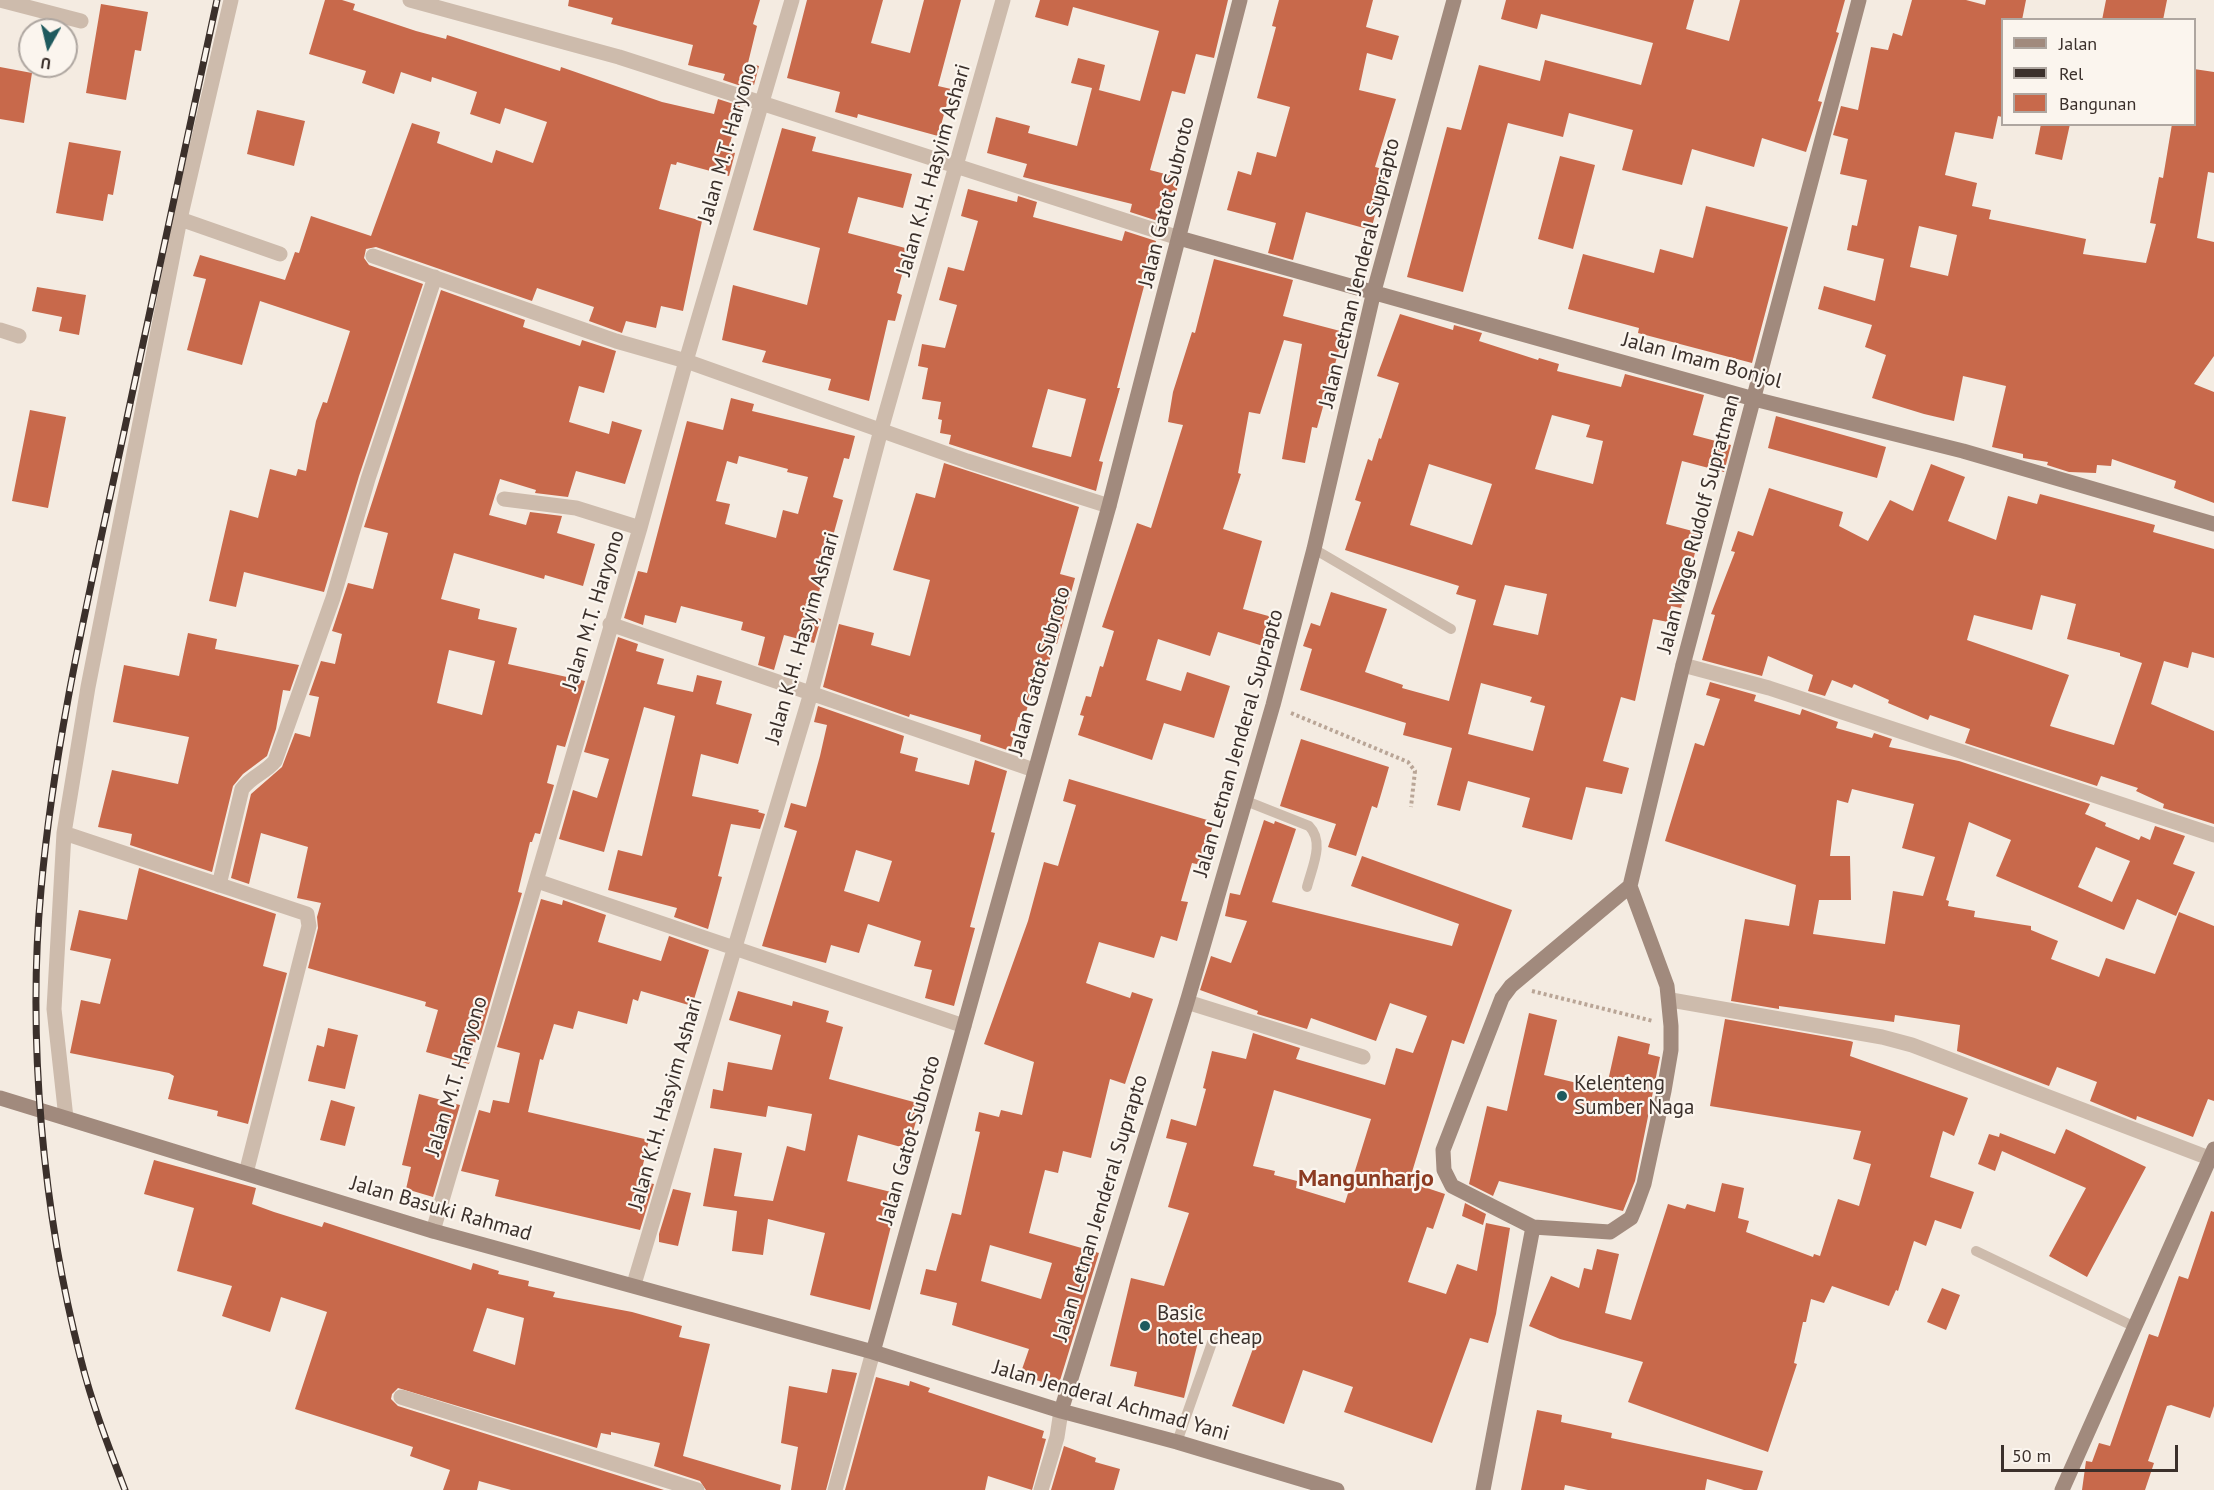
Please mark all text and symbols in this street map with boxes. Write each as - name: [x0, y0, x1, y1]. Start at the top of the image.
- north arrow: [18, 18, 78, 78]
- legend: [2001, 18, 2196, 126]
- text: Jalan: [2059, 32, 2097, 55]
- text: U: [39, 53, 52, 74]
- street label: Jalan M.T. Haryono: [693, 60, 763, 226]
- street label: Jalan K.H. Hasyim Ashari: [892, 61, 976, 279]
- text: Rel: [2059, 62, 2083, 85]
- text: Bangunan: [2059, 92, 2136, 115]
- street label: Jalan Gatot Subroto: [1134, 114, 1200, 290]
- street label: Jalan Letnan Jenderal Suprapto: [1314, 136, 1406, 410]
- street label: Jalan Imam Bonjol: [1619, 328, 1785, 394]
- street label: Jalan Wage Rudolf Supratman: [1652, 392, 1746, 656]
- street label: Jalan M.T. Haryono: [558, 527, 630, 693]
- street label: Jalan K.H. Hasyim Ashari: [761, 529, 845, 747]
- street label: Jalan Gatot Subroto: [1004, 584, 1076, 758]
- street label: Jalan Letnan Jenderal Suprapto: [1189, 606, 1289, 880]
- street label: Jalan M.T. Haryono: [421, 993, 493, 1159]
- street label: Jalan K.H. Hasyim Ashari: [624, 995, 708, 1213]
- street label: Jalan Gatot Subroto: [874, 1053, 946, 1227]
- place label: Kelenteng Sumber Naga: [1574, 1071, 1695, 1121]
- street label: Jalan Letnan Jenderal Suprapto: [1048, 1072, 1154, 1344]
- marker: Kelenteng Sumber Naga: [1555, 1089, 1569, 1103]
- district label: Mangunharjo: [1298, 1165, 1434, 1193]
- street label: Jalan Basuki Rahmad: [348, 1171, 534, 1247]
- place label: Basic hotel cheap: [1157, 1301, 1262, 1351]
- marker: Basic hotel cheap: [1138, 1319, 1152, 1333]
- street label: Jalan Jenderal Achmad Yani: [990, 1355, 1232, 1447]
- scale bar: [2004, 1433, 2181, 1471]
- text: 50 m: [2012, 1444, 2051, 1467]

